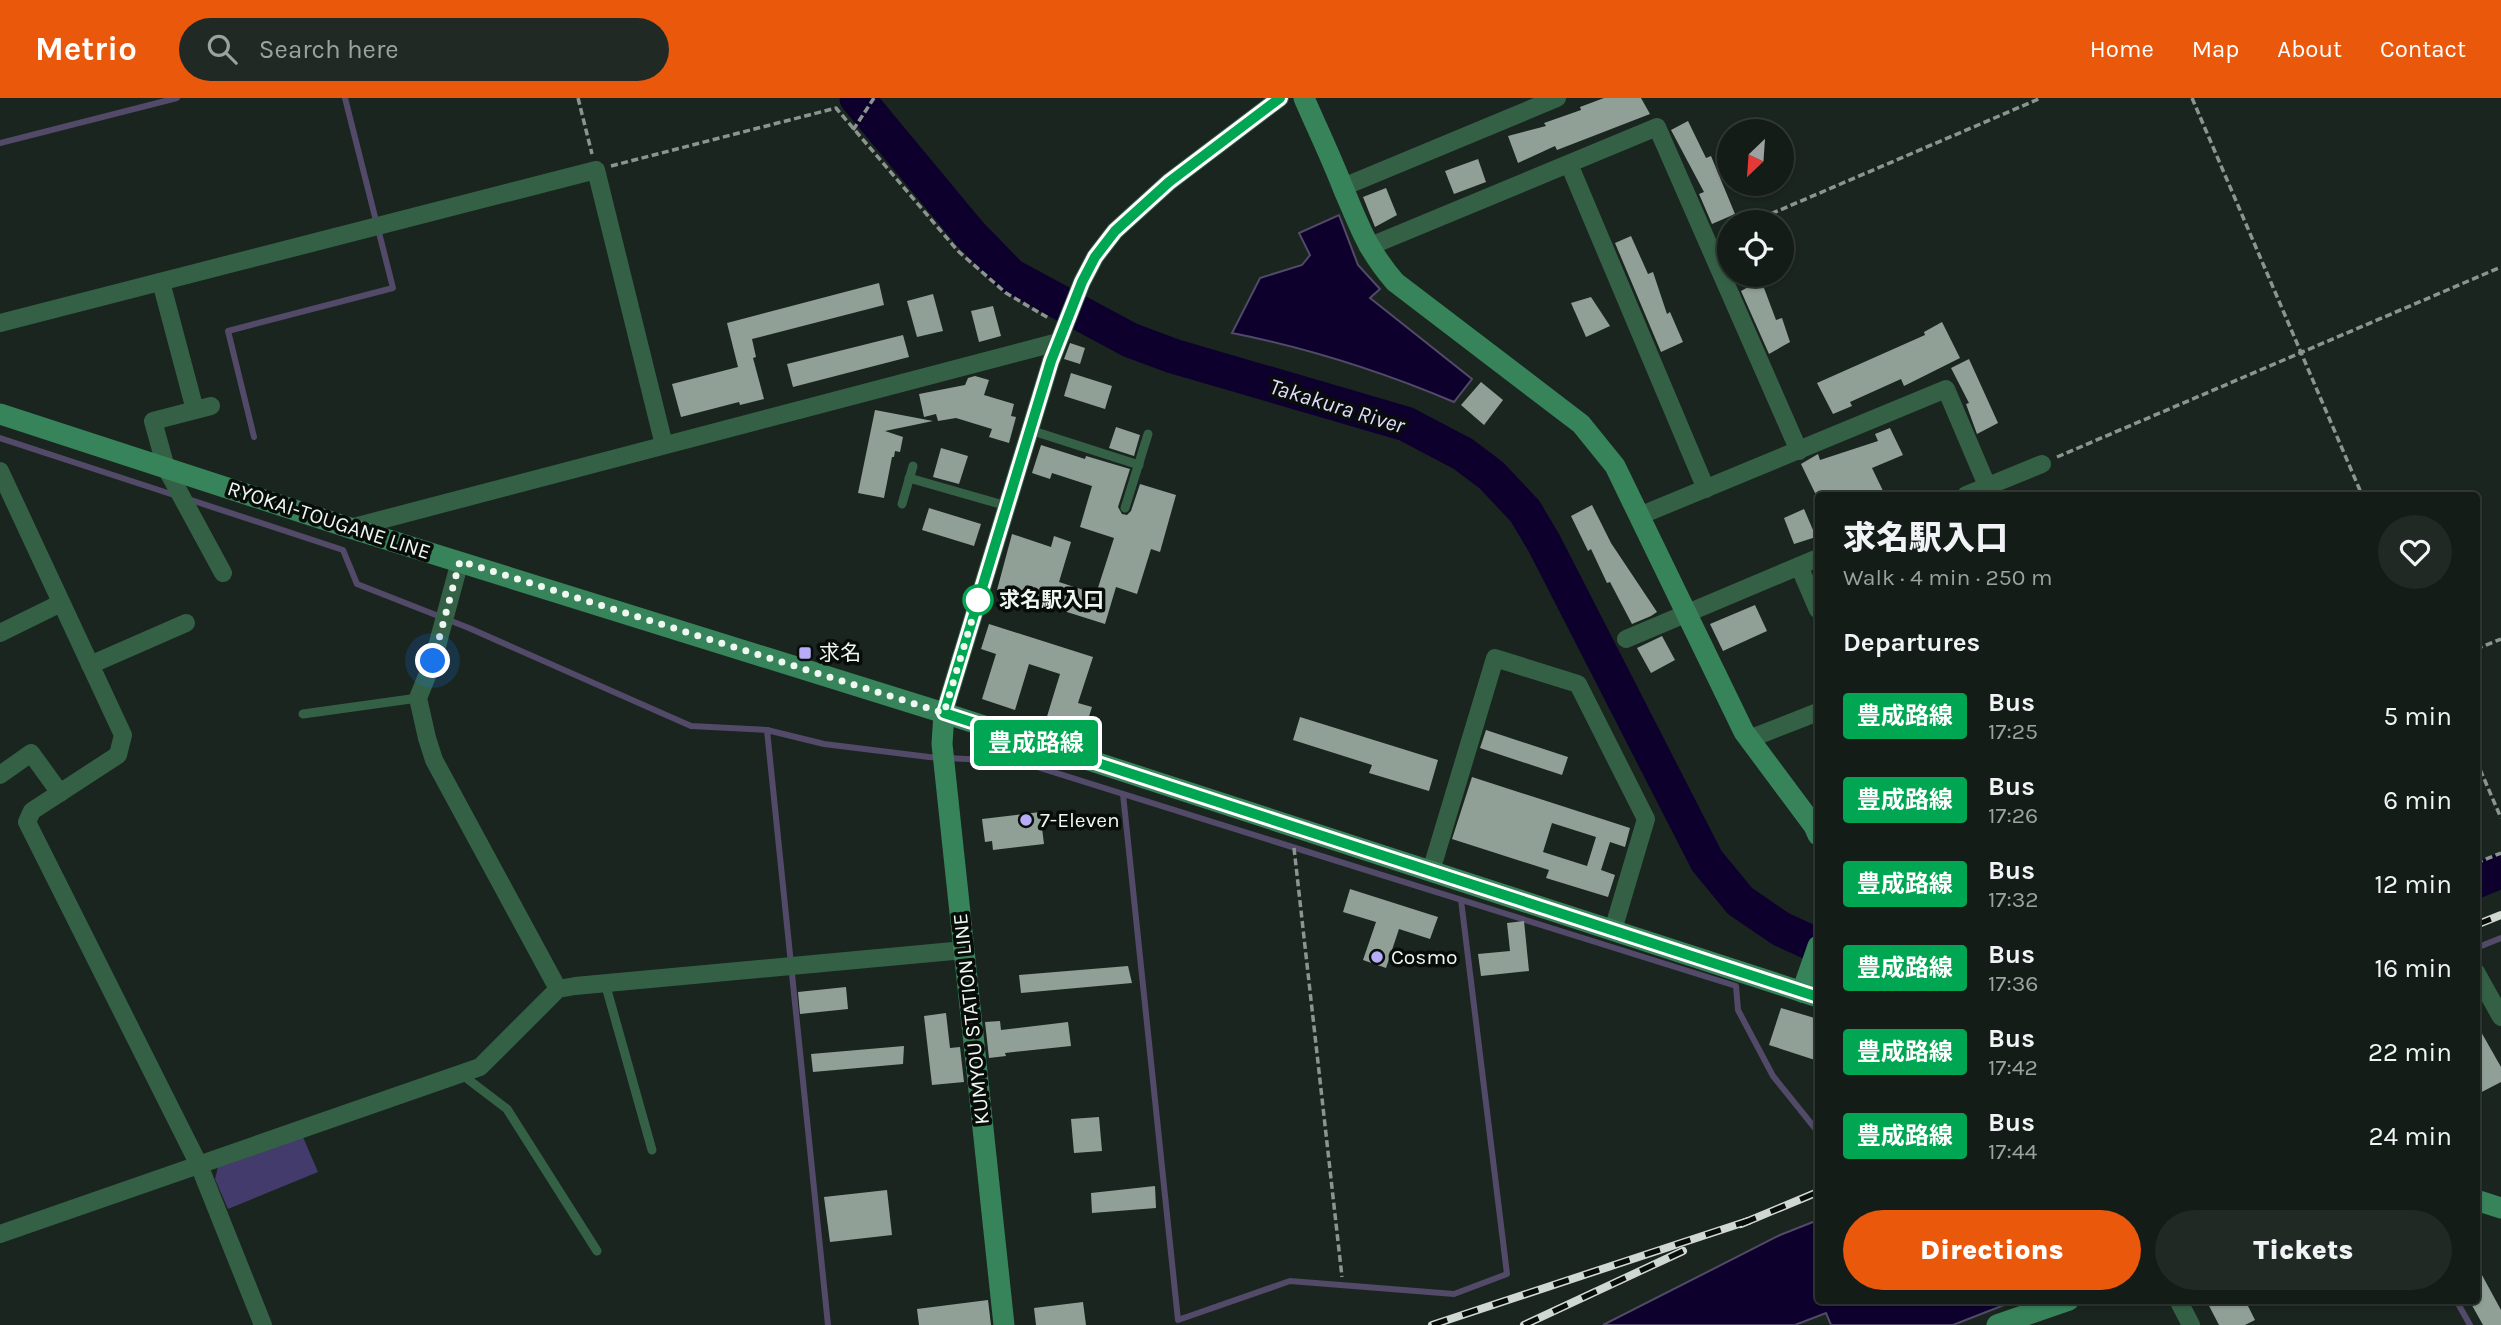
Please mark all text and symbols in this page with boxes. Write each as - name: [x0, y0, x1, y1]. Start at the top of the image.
- search box: [179, 18, 669, 81]
- text: Metrio: [35, 30, 137, 68]
- icon: search: [203, 30, 241, 68]
- text: Search here: [259, 34, 399, 65]
- text: Home: [2090, 35, 2154, 63]
- text: Map: [2192, 35, 2239, 63]
- text: About: [2277, 35, 2342, 63]
- text: Contact: [2380, 35, 2466, 63]
- north arrow: [1717, 119, 1794, 196]
- map controls: [1717, 119, 1794, 287]
- button: locate: [1717, 210, 1794, 287]
- water label: Takakura River: [1266, 373, 1409, 440]
- street label: RYOKAI-TOUGANE LINE: [224, 476, 434, 564]
- button: heart: [2378, 515, 2452, 589]
- text: 求名駅入口: [1843, 519, 2008, 557]
- text: Walk · 4 min · 250 m: [1843, 564, 2052, 591]
- marker: 求名駅入口: [963, 585, 993, 615]
- place label: 求名駅入口: [999, 588, 1104, 612]
- text: Departures: [1843, 627, 1980, 658]
- place label: 求名: [819, 641, 861, 665]
- your location: [415, 643, 450, 678]
- marker: 求名: [797, 645, 813, 661]
- text: Bus: [1988, 687, 2035, 718]
- text: 5 min: [2383, 701, 2452, 732]
- text: 豊成路線: [1857, 702, 1953, 730]
- text: 17:25: [1988, 718, 2038, 745]
- line badge: 豊成路線: [987, 720, 1085, 766]
- text: 豊成路線: [988, 729, 1084, 757]
- text: Bus: [1988, 771, 2035, 802]
- text: 6 min: [2383, 785, 2452, 816]
- text: 豊成路線: [1857, 786, 1953, 814]
- text: 17:26: [1988, 802, 2038, 829]
- place label: 7-Eleven: [1040, 808, 1120, 832]
- marker: 7-Eleven: [1018, 812, 1034, 828]
- text: Bus: [1988, 855, 2035, 886]
- text: 12 min: [2374, 869, 2452, 900]
- text: 豊成路線: [1857, 870, 1953, 898]
- text: 17:32: [1988, 886, 2039, 913]
- street label: KUMYOU STATION LINE: [948, 912, 994, 1126]
- text: Bus: [1988, 939, 2035, 970]
- place label: Cosmo: [1391, 945, 1458, 969]
- marker: Cosmo: [1369, 949, 1385, 965]
- text: 16 min: [2375, 953, 2452, 984]
- text: 豊成路線: [1857, 954, 1953, 982]
- text: 17:36: [1988, 970, 2038, 997]
- text: Bus: [1988, 1023, 2035, 1054]
- text: 22 min: [2368, 1037, 2452, 1068]
- text: 豊成路線: [1857, 1038, 1953, 1066]
- text: 17:42: [1988, 1054, 2038, 1081]
- text: Bus: [1988, 1107, 2035, 1138]
- text: 24 min: [2368, 1121, 2452, 1152]
- text: 豊成路線: [1857, 1122, 1953, 1150]
- text: 17:44: [1988, 1138, 2037, 1165]
- button: Directions: [1843, 1210, 2141, 1290]
- button: Tickets: [2155, 1210, 2452, 1290]

